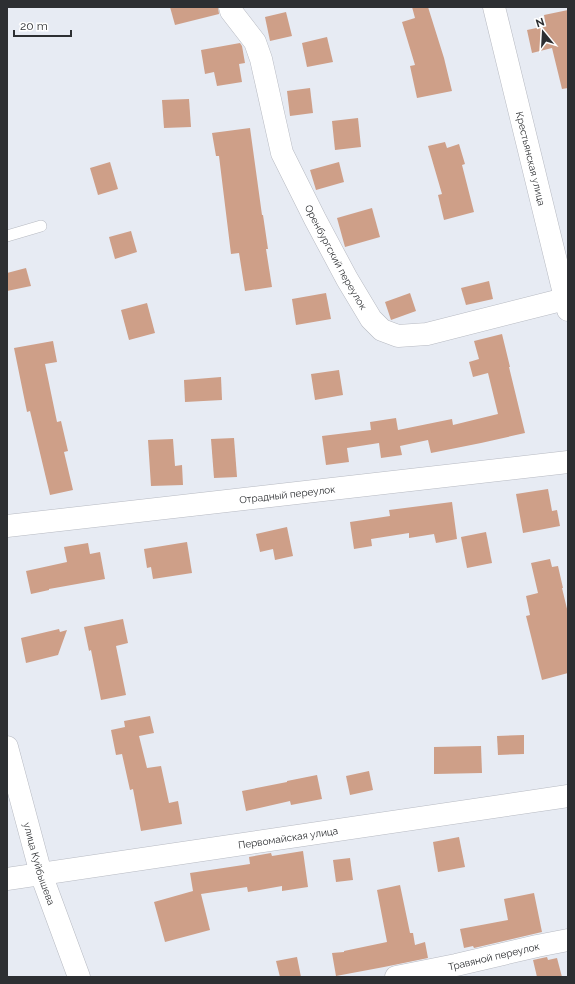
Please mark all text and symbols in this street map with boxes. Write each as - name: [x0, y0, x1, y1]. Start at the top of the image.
- scale bar: [14, 12, 71, 38]
- north arrow: [523, 12, 563, 52]
- text: N: [534, 15, 546, 30]
- text: 20 m: [20, 19, 48, 33]
- street label: Крестьянская улица: [514, 110, 547, 207]
- street label: Оренбургский переулок: [303, 203, 369, 312]
- street label: Отрадный переулок: [239, 484, 336, 505]
- street label: улица Куйбышева: [21, 821, 57, 906]
- street label: Первомайская улица: [237, 825, 339, 851]
- street label: Травяной переулок: [447, 941, 541, 972]

